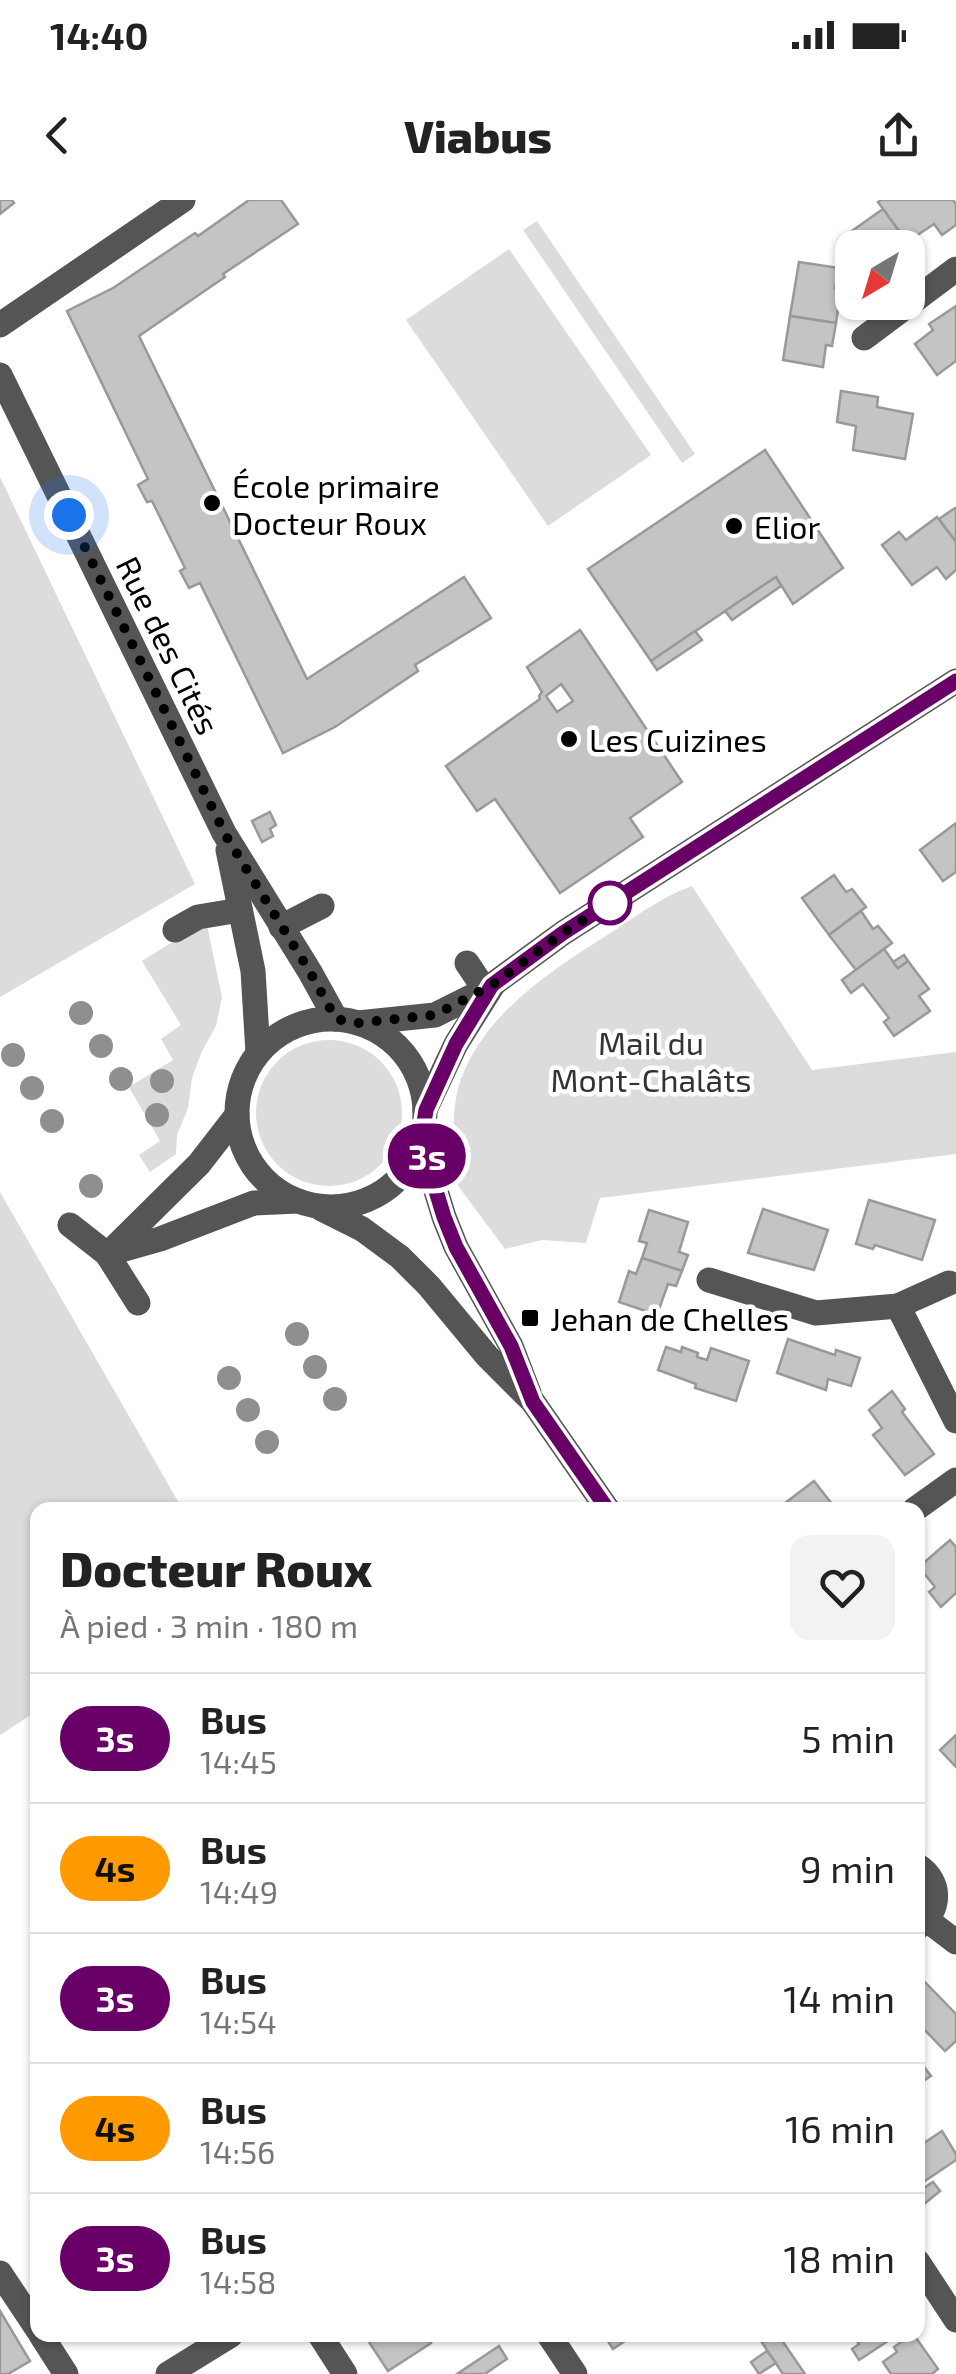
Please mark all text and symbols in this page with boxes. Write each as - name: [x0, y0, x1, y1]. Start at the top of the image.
- text: 14:40: [50, 12, 149, 58]
- icon: back: [30, 108, 85, 163]
- text: Viabus: [404, 108, 552, 162]
- icon: share: [871, 108, 926, 163]
- north arrow: [835, 230, 925, 320]
- map controls: [835, 230, 925, 320]
- place label: École primaire Docteur Roux: [232, 466, 440, 541]
- your location: [44, 490, 94, 540]
- marker: École primaire Docteur Roux: [201, 492, 223, 514]
- place label: Elior: [754, 507, 821, 545]
- marker: Elior: [723, 515, 745, 537]
- street label: Rue des Cités: [110, 550, 228, 740]
- place label: Les Cuizines: [589, 720, 767, 758]
- marker: Les Cuizines: [558, 728, 580, 750]
- unlabelled marker: [589, 882, 631, 924]
- park label: Mail du Mont-Chalâts: [550, 1023, 752, 1098]
- line badge: 3s: [382, 1124, 472, 1188]
- text: 3s: [408, 1135, 446, 1177]
- place label: Jehan de Chelles: [550, 1299, 789, 1337]
- marker: Jehan de Chelles: [519, 1307, 541, 1329]
- button: heart: [790, 1535, 895, 1640]
- text: Docteur Roux: [60, 1539, 372, 1597]
- text: À pied · 3 min · 180 m: [60, 1606, 358, 1644]
- text: Bus: [200, 1696, 267, 1742]
- text: 5 min: [801, 1715, 895, 1761]
- text: 3s: [96, 1717, 134, 1759]
- text: 14:45: [200, 1742, 277, 1780]
- text: Bus: [200, 1826, 267, 1872]
- text: 9 min: [800, 1845, 895, 1891]
- text: 4s: [95, 1847, 135, 1889]
- text: 14:49: [200, 1872, 278, 1910]
- text: Bus: [200, 1956, 267, 2002]
- text: 14 min: [783, 1975, 895, 2021]
- text: 3s: [96, 1977, 134, 2019]
- text: 14:54: [200, 2002, 277, 2040]
- text: Bus: [200, 2086, 267, 2132]
- text: 16 min: [785, 2105, 895, 2151]
- text: 4s: [95, 2107, 135, 2149]
- text: 14:56: [200, 2132, 275, 2170]
- text: Bus: [200, 2216, 267, 2262]
- text: 18 min: [784, 2235, 895, 2281]
- text: 3s: [96, 2237, 134, 2279]
- text: 14:58: [200, 2262, 277, 2300]

